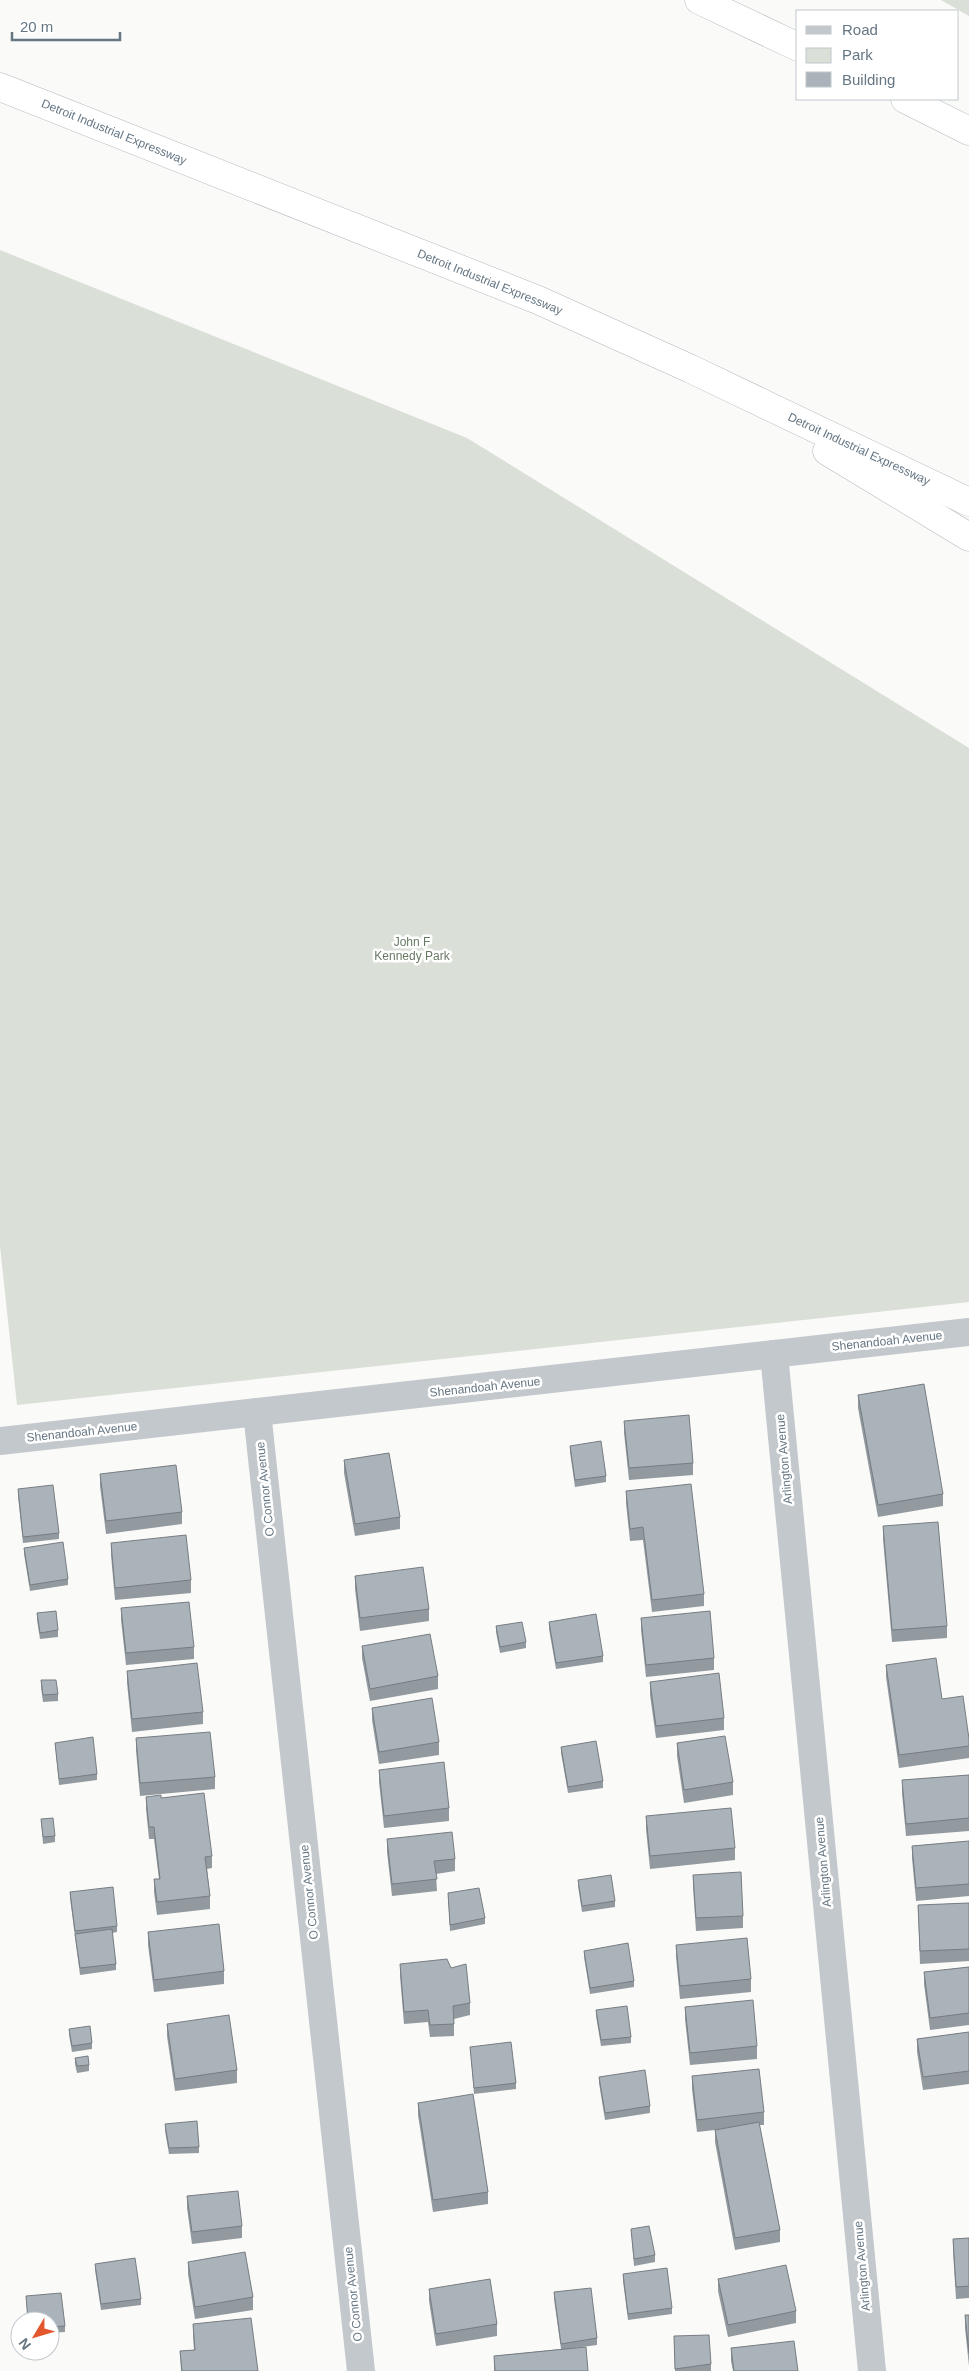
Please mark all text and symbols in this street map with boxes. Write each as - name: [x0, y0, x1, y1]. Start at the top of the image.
- scale bar: [12, 10, 120, 42]
- legend: [796, 10, 959, 100]
- text: 20 m: [20, 18, 53, 35]
- text: Road: [842, 21, 878, 38]
- text: Park: [842, 46, 873, 63]
- text: Building: [842, 71, 895, 88]
- street label: Detroit Industrial Expressway: [39, 96, 189, 168]
- street label: Detroit Industrial Expressway: [415, 246, 565, 318]
- street label: Detroit Industrial Expressway: [786, 410, 932, 488]
- park label: John F Kennedy Park: [374, 935, 451, 963]
- street label: Shenandoah Avenue: [831, 1328, 943, 1354]
- street label: Shenandoah Avenue: [429, 1374, 541, 1400]
- street label: Arlington Avenue: [773, 1413, 795, 1505]
- street label: Shenandoah Avenue: [26, 1419, 138, 1445]
- street label: O Connor Avenue: [253, 1441, 277, 1537]
- street label: Arlington Avenue: [812, 1816, 834, 1908]
- street label: O Connor Avenue: [297, 1844, 321, 1940]
- street label: Arlington Avenue: [851, 2220, 873, 2312]
- street label: O Connor Avenue: [341, 2246, 365, 2342]
- north arrow: [10, 2311, 60, 2361]
- text: N: [15, 2335, 34, 2353]

